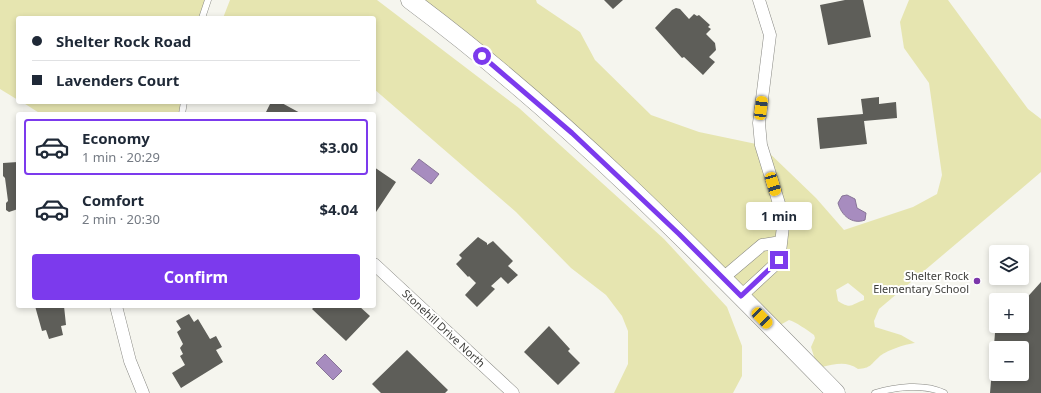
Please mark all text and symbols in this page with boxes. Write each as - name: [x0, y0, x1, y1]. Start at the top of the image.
- text: Shelter Rock Road: [56, 31, 191, 51]
- route start: [473, 47, 491, 65]
- text: Lavenders Court: [56, 70, 179, 90]
- car: [754, 95, 768, 121]
- text: Economy: [82, 128, 150, 148]
- icon: car: [34, 129, 70, 165]
- text: $3.00: [319, 137, 358, 157]
- text: 1 min · 20:29: [82, 148, 160, 166]
- car: [764, 171, 782, 197]
- text: Comfort: [82, 190, 144, 210]
- icon: car: [34, 191, 70, 227]
- text: $4.04: [319, 199, 358, 219]
- callout: 1 min: [746, 202, 812, 230]
- text: 1 min: [761, 207, 797, 225]
- text: 2 min · 20:30: [82, 210, 160, 228]
- map controls: [989, 245, 1029, 381]
- button: layers: [989, 245, 1029, 285]
- route end: [770, 251, 788, 269]
- button: Confirm: [32, 254, 360, 300]
- place label: Shelter Rock Elementary School: [873, 268, 969, 296]
- marker: Shelter Rock Elementary School: [972, 276, 982, 286]
- street label: Stonehill Drive North: [399, 286, 489, 370]
- button: +: [989, 293, 1029, 333]
- car: [749, 305, 775, 331]
- button: −: [989, 341, 1029, 381]

